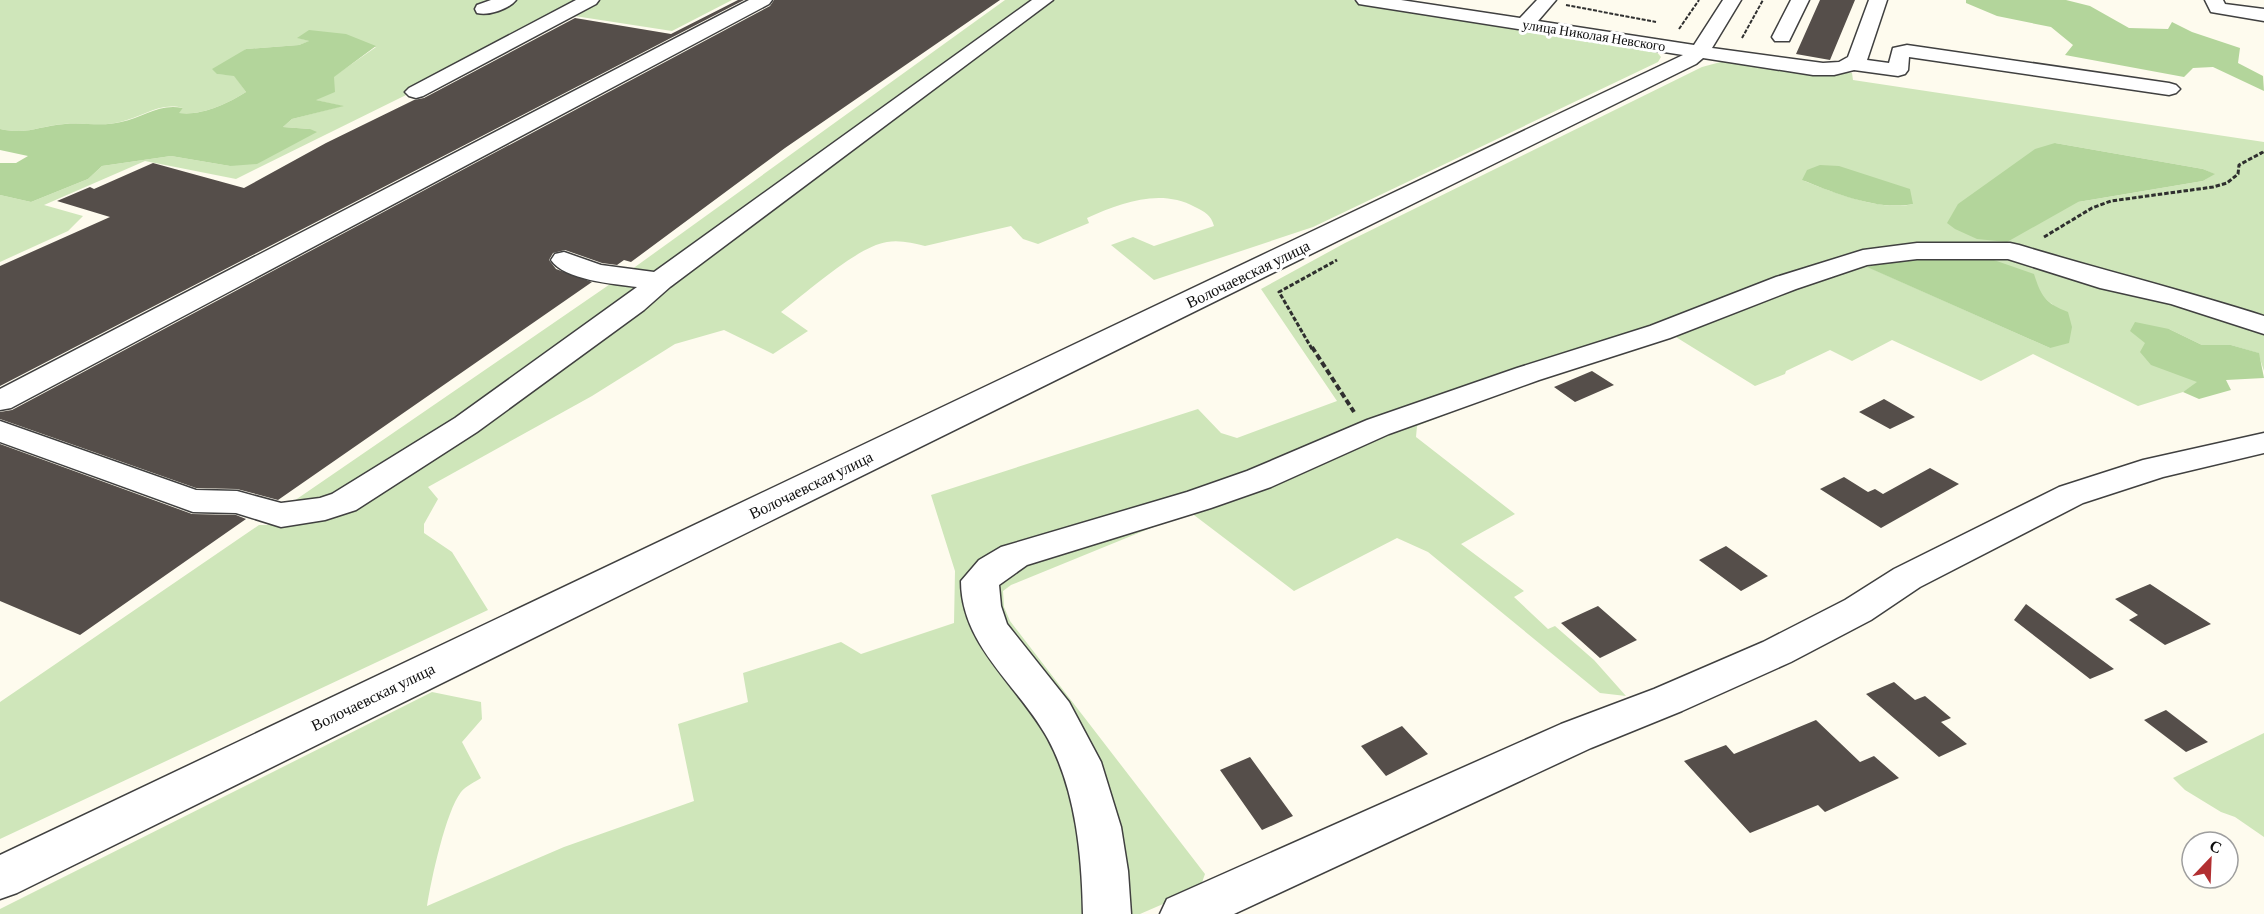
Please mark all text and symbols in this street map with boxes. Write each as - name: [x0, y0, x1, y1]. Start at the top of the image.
- street label: улица Николая Невского: [1521, 16, 1667, 54]
- street label: Волочаевская улица: [1183, 237, 1313, 312]
- street label: Волочаевская улица: [746, 448, 876, 523]
- street label: Волочаевская улица: [308, 660, 438, 735]
- north arrow: [2180, 830, 2240, 890]
- text: С: [2207, 837, 2224, 857]

